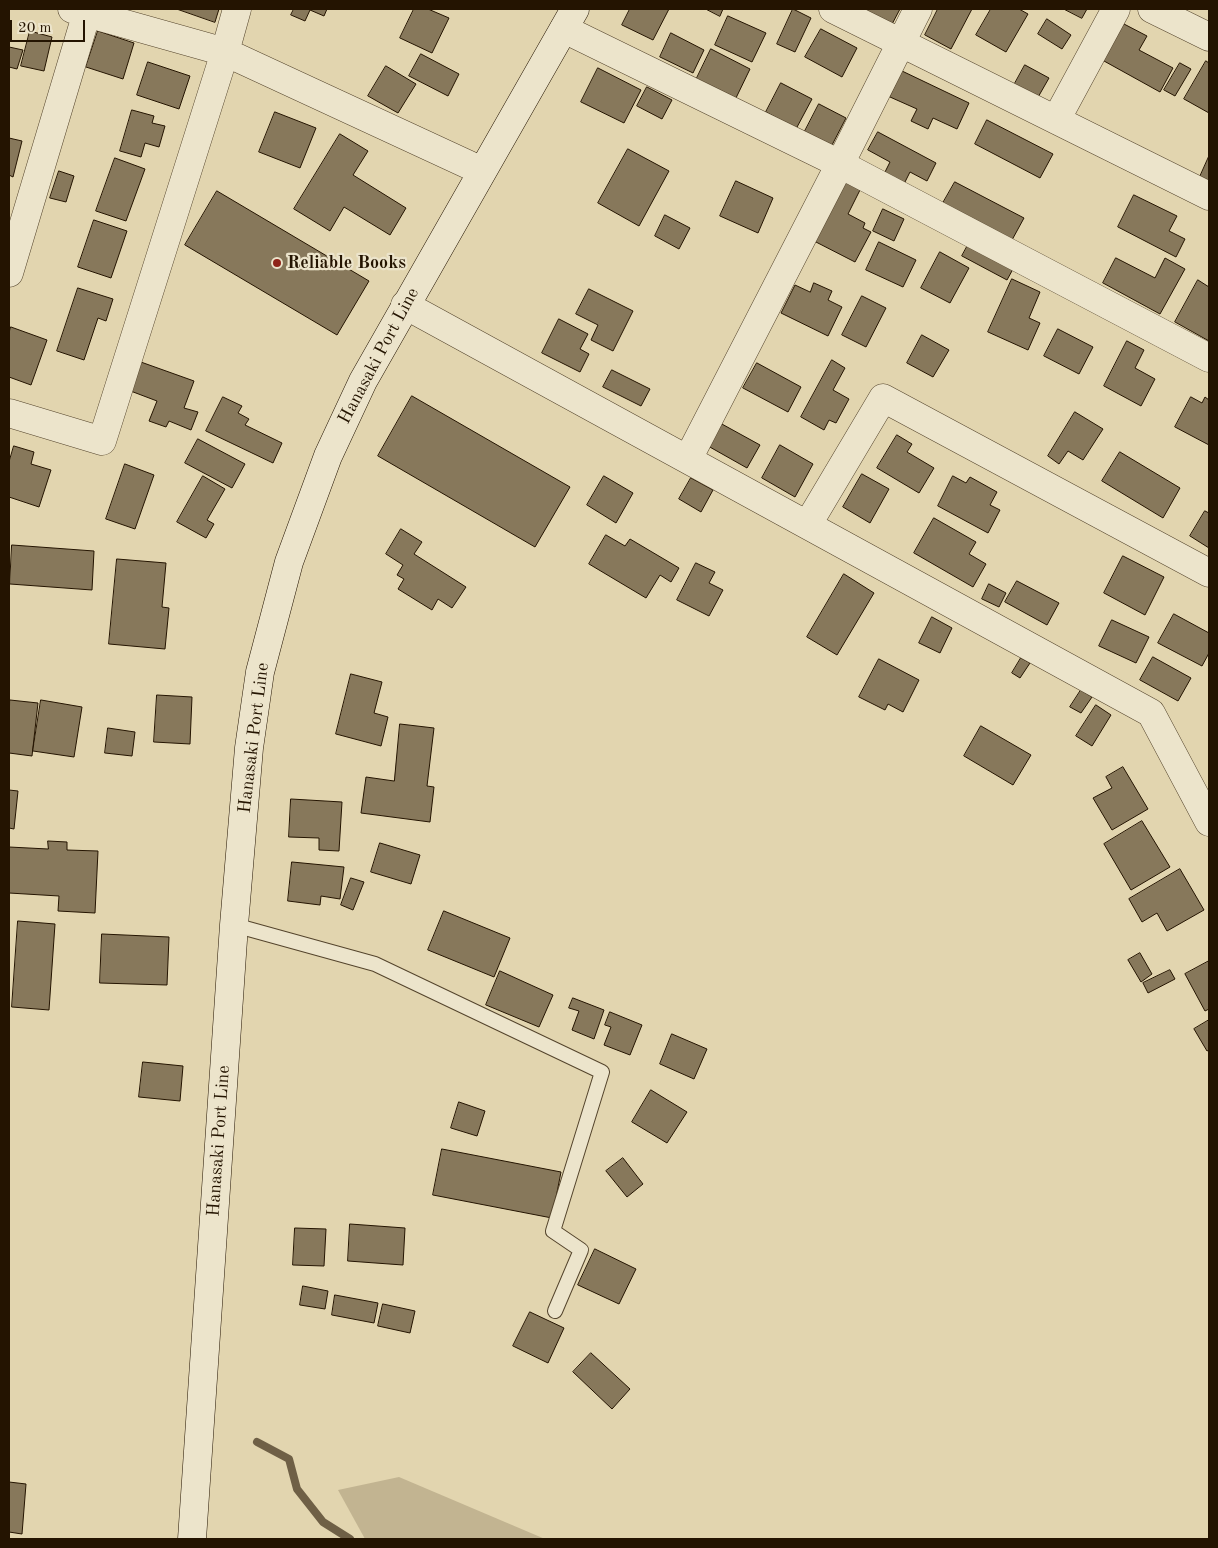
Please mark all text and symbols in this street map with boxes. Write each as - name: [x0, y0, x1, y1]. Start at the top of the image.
- scale bar: [12, 10, 88, 42]
- text: 20 m: [18, 21, 52, 36]
- place label: Reliable Books: [287, 252, 406, 274]
- marker: Reliable Books: [271, 257, 283, 269]
- street label: Hanasaki Port Line: [334, 284, 424, 428]
- street label: Hanasaki Port Line: [234, 661, 274, 815]
- street label: Hanasaki Port Line: [203, 1065, 235, 1217]

